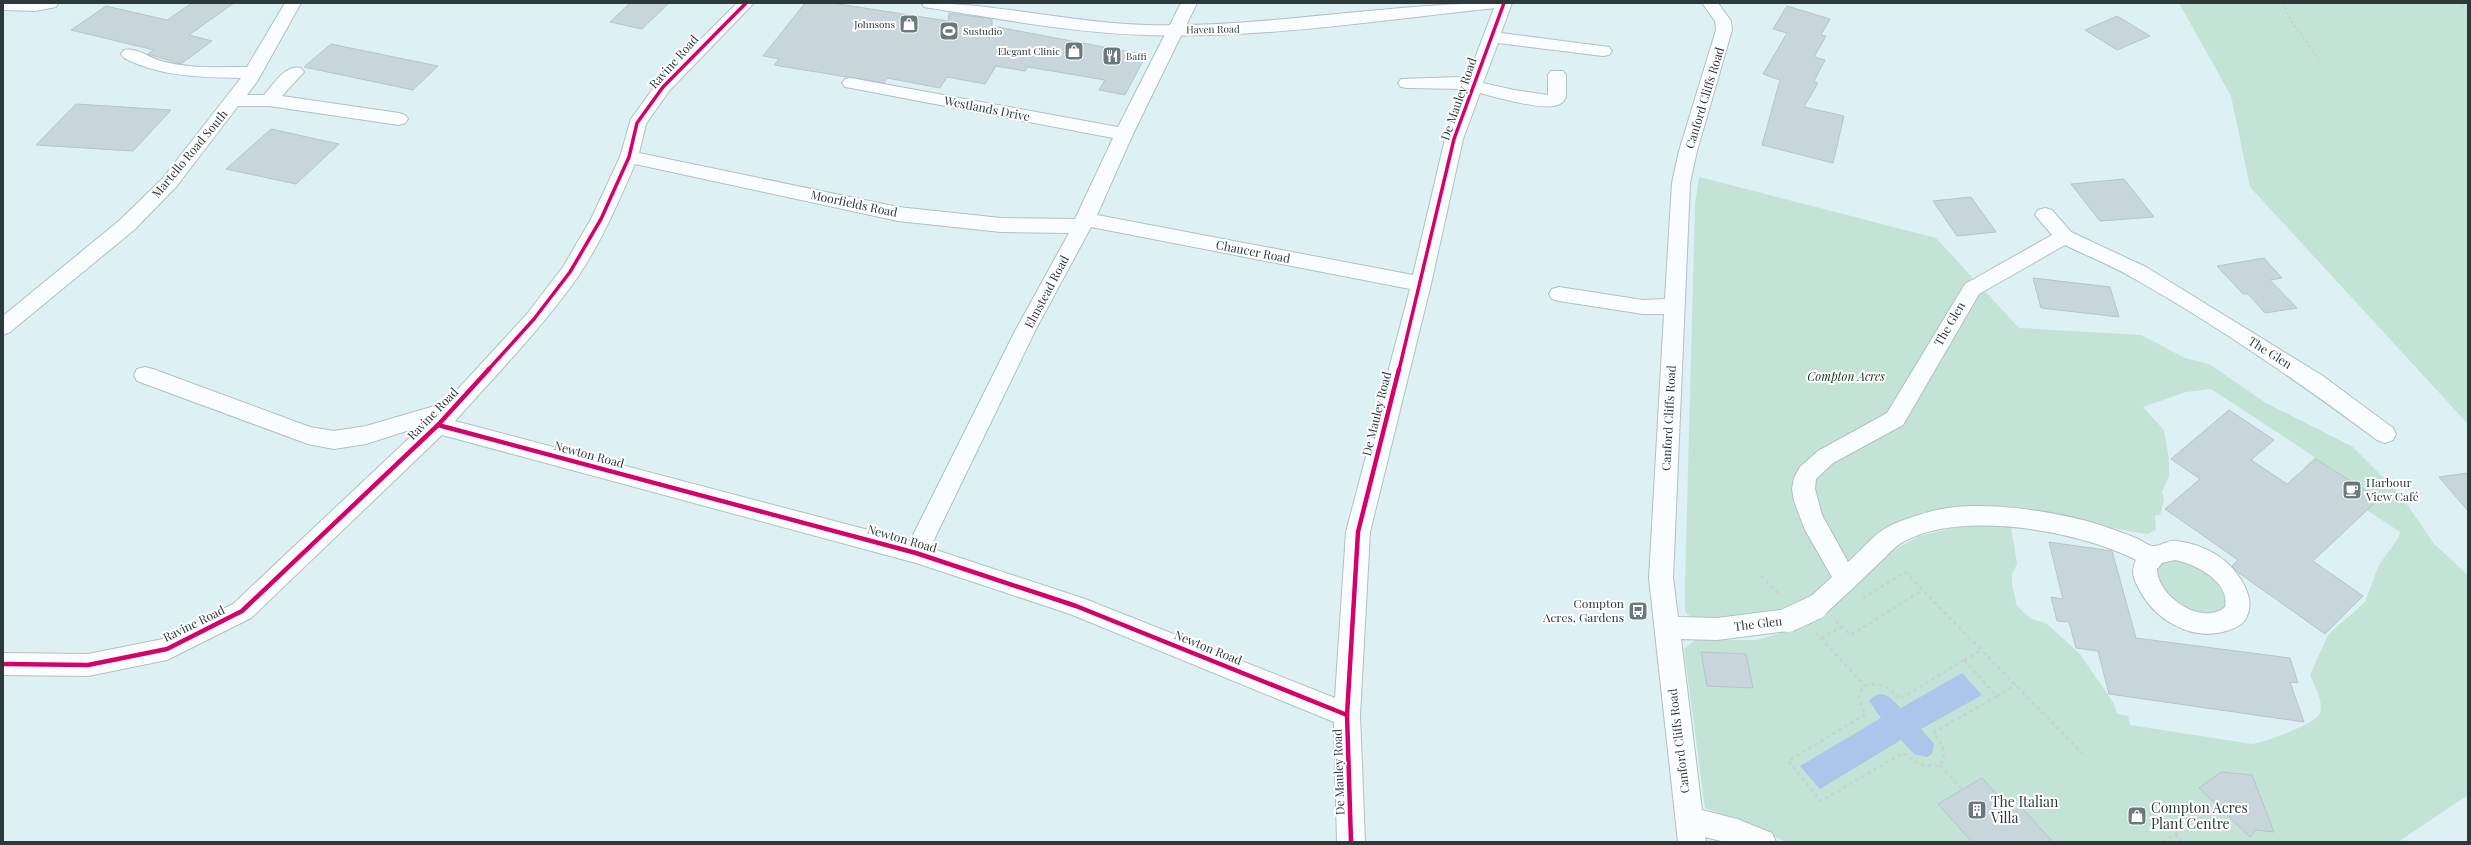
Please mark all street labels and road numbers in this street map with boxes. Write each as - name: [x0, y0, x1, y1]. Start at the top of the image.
- street label: Haven Road: [1186, 22, 1240, 36]
- street label: Ravine Road: [645, 31, 701, 91]
- street label: Canford Cliffs Road: [1681, 45, 1727, 150]
- street label: De Mauley Road: [1436, 55, 1480, 142]
- street label: Westlands Drive: [942, 92, 1031, 124]
- street label: Martello Road South: [148, 106, 231, 201]
- street label: Moorfields Road: [809, 186, 899, 220]
- street label: Chaucer Road: [1215, 236, 1292, 266]
- street label: Elmstead Road: [1020, 252, 1072, 331]
- street label: The Glen: [1930, 299, 1968, 348]
- street label: The Glen: [2246, 333, 2295, 372]
- street label: Canford Cliffs Road: [1657, 365, 1679, 471]
- street label: De Mauley Road: [1358, 370, 1394, 458]
- street label: Ravine Road: [403, 384, 461, 443]
- street label: Newton Road: [553, 437, 626, 471]
- street label: Newton Road: [866, 520, 939, 556]
- street label: Ravine Road: [160, 601, 227, 645]
- street label: The Glen: [1733, 612, 1783, 634]
- street label: Newton Road: [1172, 626, 1245, 668]
- street label: Canford Cliffs Road: [1664, 688, 1692, 794]
- street label: De Mauley Road: [1328, 729, 1348, 815]

